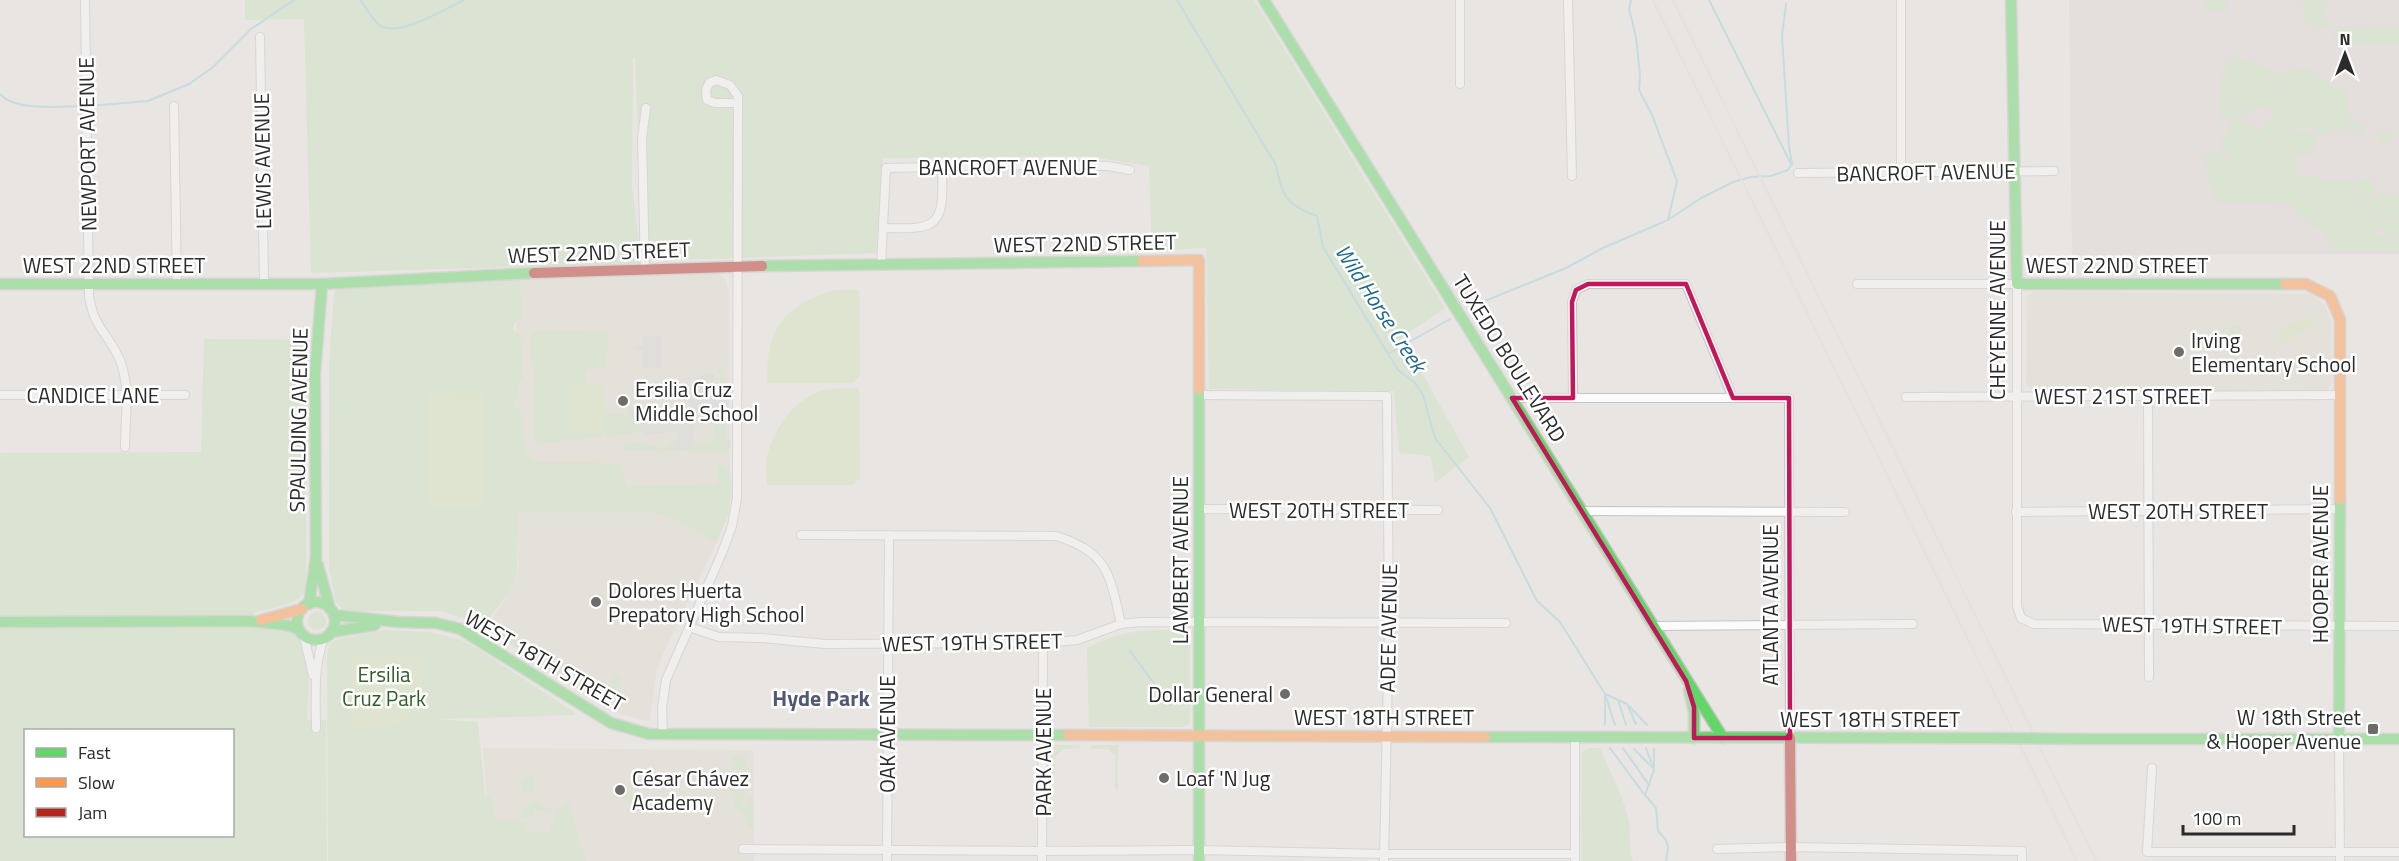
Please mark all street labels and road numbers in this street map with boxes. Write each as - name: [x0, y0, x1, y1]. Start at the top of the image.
- street label: NEWPORT AVENUE: [69, 57, 105, 231]
- street label: LEWIS AVENUE: [245, 92, 279, 230]
- street label: BANCROFT AVENUE: [918, 151, 1098, 183]
- street label: BANCROFT AVENUE: [1836, 154, 2016, 190]
- street label: CHEYENNE AVENUE: [1981, 220, 2013, 400]
- street label: WEST 22ND STREET: [993, 225, 1177, 261]
- street label: WEST 22ND STREET: [507, 233, 691, 271]
- street label: WEST 22ND STREET: [23, 249, 205, 281]
- street label: WEST 22ND STREET: [2026, 249, 2208, 281]
- street label: TUXEDO BOULEVARD: [1445, 268, 1575, 448]
- street label: SPAULDING AVENUE: [280, 327, 316, 513]
- street label: CANDICE LANE: [27, 379, 159, 411]
- street label: WEST 21ST STREET: [2034, 380, 2212, 412]
- street label: LAMBERT AVENUE: [1164, 476, 1196, 644]
- street label: HOOPER AVENUE: [2304, 485, 2336, 643]
- street label: WEST 20TH STREET: [1229, 494, 1409, 526]
- street label: WEST 20TH STREET: [2088, 495, 2268, 527]
- street label: ATLANTA AVENUE: [1754, 524, 1786, 686]
- street label: ADEE AVENUE: [1371, 563, 1405, 693]
- street label: WEST 18TH STREET: [459, 601, 631, 719]
- street label: WEST 19TH STREET: [2102, 607, 2282, 643]
- street label: WEST 19TH STREET: [882, 624, 1062, 660]
- street label: OAK AVENUE: [871, 675, 903, 793]
- street label: PARK AVENUE: [1027, 688, 1059, 816]
- street label: WEST 18TH STREET: [1294, 701, 1474, 733]
- street label: WEST 18TH STREET: [1780, 703, 1960, 735]

